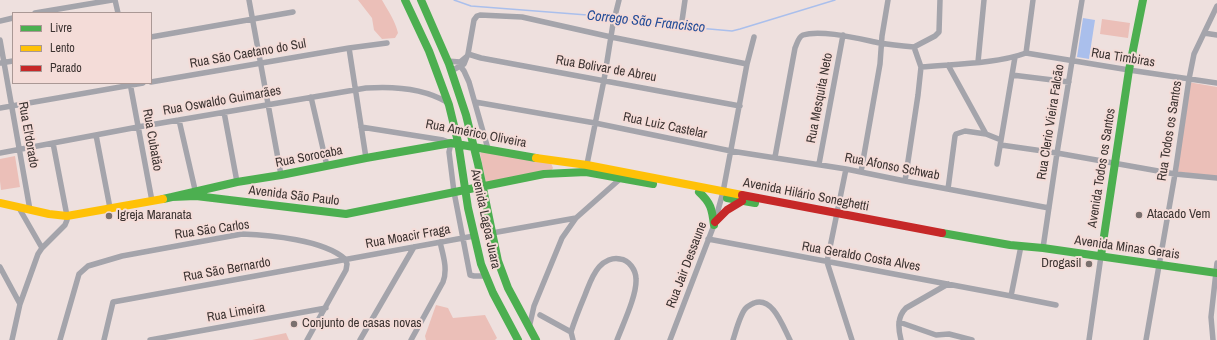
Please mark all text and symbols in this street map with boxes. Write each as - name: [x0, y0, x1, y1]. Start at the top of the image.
- water label: Corrego São Francisco: [586, 7, 706, 37]
- legend: [12, 12, 152, 84]
- text: Livre: [50, 20, 72, 36]
- street label: Rua São Caetano do Sul: [189, 36, 307, 72]
- text: Lento: [50, 40, 75, 56]
- street label: Rua Timbiras: [1090, 45, 1156, 71]
- street label: Rua Mesquita Neto: [804, 51, 836, 145]
- street label: Rua Bolivar de Abreu: [554, 52, 658, 86]
- text: Parado: [50, 60, 82, 76]
- street label: Rua Clerio Vieira Falcão: [1034, 63, 1068, 181]
- street label: Rua Todos os Santos: [1154, 80, 1186, 182]
- street label: Rua Oswaldo Guimarães: [162, 83, 282, 119]
- street label: Rua El'dorado: [14, 101, 42, 169]
- street label: Avenida Todos os Santos: [1085, 107, 1119, 229]
- street label: Rua Cubatão: [139, 108, 165, 172]
- street label: Rua Luiz Castelar: [622, 110, 708, 142]
- street label: Rua Américo Oliveira: [424, 117, 528, 151]
- street label: Rua Sorocaba: [274, 143, 344, 171]
- street label: Rua Afonso Schwab: [843, 150, 941, 184]
- street label: Avenida Lagoa Juara: [467, 168, 503, 270]
- street label: Avenida Hilário Soneghetti: [742, 175, 870, 215]
- street label: Avenida São Paulo: [248, 183, 340, 209]
- place label: Atacado Vem: [1147, 207, 1210, 223]
- place label: Igreja Maranata: [117, 208, 192, 224]
- marker: Atacado Vem: [1134, 210, 1144, 220]
- marker: Igreja Maranata: [104, 211, 114, 221]
- street label: Rua São Carlos: [174, 217, 250, 243]
- street label: Rua Jair Dessaune: [663, 220, 711, 310]
- street label: Rua Moacir Fraga: [364, 222, 452, 252]
- street label: Avenida Minas Gerais: [1073, 233, 1181, 263]
- street label: Rua Geraldo Costa Alves: [800, 239, 922, 275]
- street label: Rua São Bernardo: [182, 255, 272, 285]
- place label: Drogasil: [1041, 256, 1081, 272]
- marker: Drogasil: [1084, 259, 1094, 269]
- street label: Rua Limeira: [206, 300, 266, 326]
- place label: Conjunto de casas novas: [302, 316, 422, 332]
- marker: Conjunto de casas novas: [289, 319, 299, 329]

